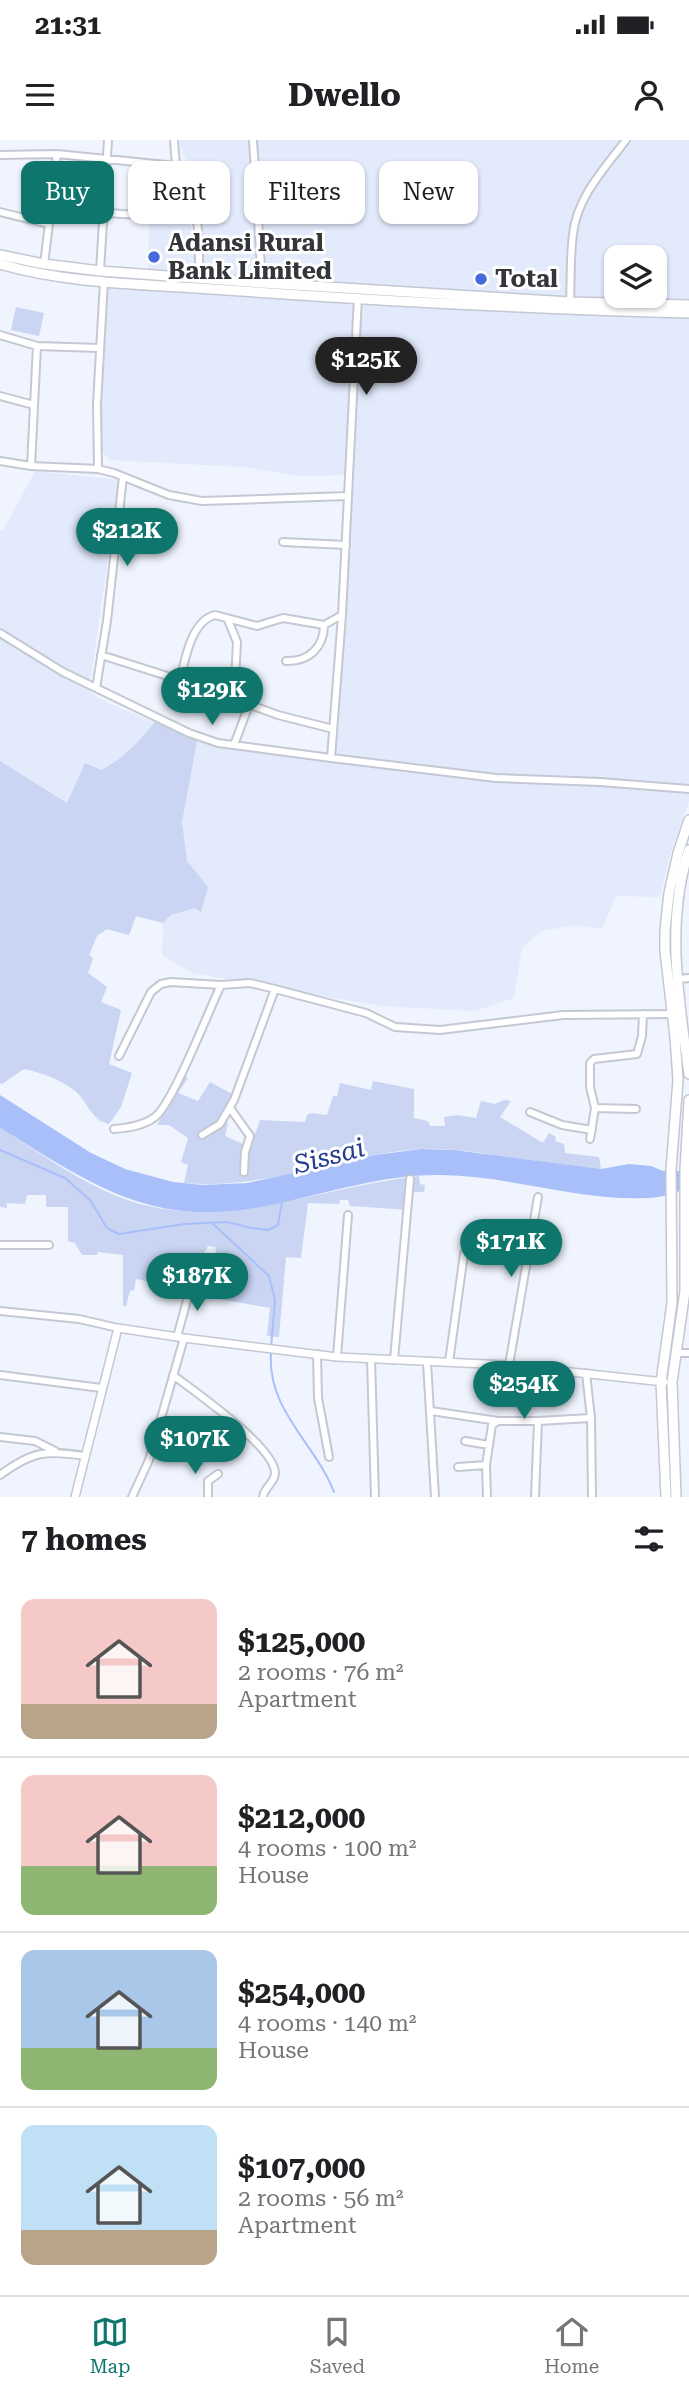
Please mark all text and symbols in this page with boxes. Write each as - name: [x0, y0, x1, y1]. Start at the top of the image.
- text: 21:31: [35, 10, 101, 40]
- icon: menu: [21, 76, 59, 114]
- text: Dwello: [288, 76, 401, 114]
- icon: person: [630, 76, 668, 114]
- chip: Buy: [21, 161, 114, 224]
- chip: Rent: [128, 161, 230, 224]
- chip: Filters: [244, 161, 365, 224]
- chip: New: [379, 161, 478, 224]
- place label: Adansi Rural Bank Limited: [168, 229, 332, 285]
- map controls: [604, 245, 667, 308]
- button: layers: [604, 245, 667, 308]
- marker: Adansi Rural Bank Limited: [146, 249, 162, 265]
- place label: Total: [495, 265, 558, 293]
- marker: Total: [473, 271, 489, 287]
- pin: $125K: [317, 338, 415, 397]
- text: $125K: [331, 346, 401, 373]
- pin: $212K: [78, 508, 176, 568]
- text: $212K: [92, 517, 162, 544]
- pin: $129K: [163, 668, 261, 727]
- text: $129K: [177, 676, 247, 703]
- water label: Sissai: [289, 1132, 368, 1180]
- pin: $171K: [462, 1220, 560, 1279]
- text: $171K: [476, 1228, 546, 1255]
- pin: $187K: [148, 1254, 246, 1313]
- text: $187K: [162, 1262, 232, 1289]
- pin: $254K: [475, 1362, 573, 1421]
- text: $254K: [489, 1370, 559, 1397]
- pin: $107K: [146, 1416, 244, 1476]
- text: $107K: [160, 1425, 230, 1452]
- icon: filters: [630, 1520, 668, 1558]
- text: 7 homes: [21, 1522, 147, 1557]
- text: $125,000: [238, 1624, 365, 1659]
- icon: home: [77, 1627, 161, 1711]
- text: 2 rooms · 76 m²: [238, 1659, 404, 1686]
- text: Apartment: [238, 1686, 357, 1713]
- text: $212,000: [238, 1800, 365, 1835]
- icon: home: [77, 1803, 161, 1887]
- text: 4 rooms · 100 m²: [238, 1835, 416, 1862]
- text: House: [238, 1862, 309, 1889]
- text: $254,000: [238, 1975, 365, 2010]
- icon: home: [77, 1978, 161, 2062]
- text: 4 rooms · 140 m²: [238, 2010, 416, 2037]
- text: House: [238, 2037, 309, 2064]
- text: $107,000: [238, 2150, 365, 2185]
- icon: home: [77, 2153, 161, 2237]
- text: 2 rooms · 56 m²: [238, 2185, 404, 2212]
- text: Apartment: [238, 2212, 357, 2239]
- tab: Map: [90, 2313, 130, 2378]
- tab: Saved: [310, 2313, 365, 2378]
- tab: Home: [544, 2313, 599, 2378]

